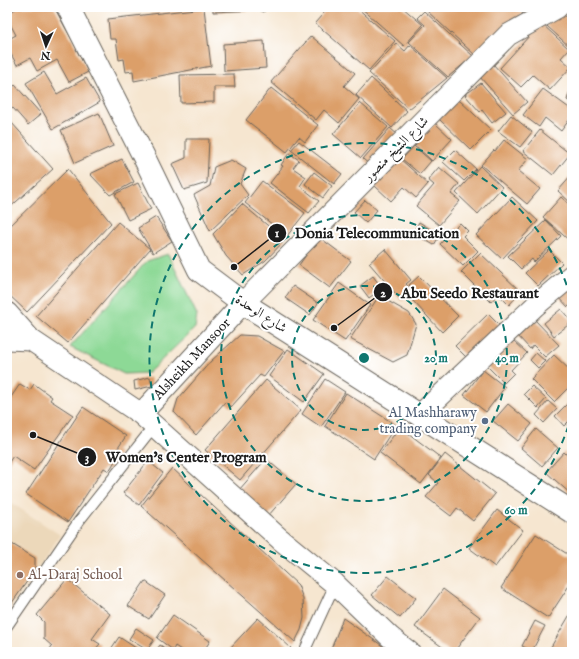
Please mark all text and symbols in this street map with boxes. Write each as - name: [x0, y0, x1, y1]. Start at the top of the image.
- north arrow: [26, 26, 66, 66]
- text: N: [40, 48, 52, 62]
- street label: شارع الشيخ منصور: [358, 112, 435, 189]
- callout: Donia Telecommunication: [267, 220, 468, 247]
- text: Donia Telecommunication: [295, 224, 459, 243]
- text: 1: [275, 226, 280, 241]
- callout: Abu Seedo Restaurant: [373, 279, 547, 306]
- text: Abu Seedo Restaurant: [400, 284, 540, 303]
- text: 2: [380, 286, 386, 301]
- street label: شارع الوحدة: [231, 291, 290, 339]
- street label: Alsheikh Mansoor: [149, 314, 235, 404]
- centre of rings: [357, 351, 371, 365]
- text: 20 m: [424, 351, 448, 366]
- text: 40 m: [495, 351, 520, 366]
- place label: Al Mashharawy trading company: [379, 404, 477, 438]
- marker: Al Mashharawy trading company: [480, 416, 490, 426]
- callout: Women's Center Program: [77, 443, 274, 470]
- text: Women's Center Program: [105, 448, 267, 467]
- text: 3: [85, 450, 89, 465]
- text: 60 m: [505, 503, 528, 518]
- place label: Al-Daraj School: [27, 566, 122, 584]
- marker: Al-Daraj School: [15, 570, 25, 580]

